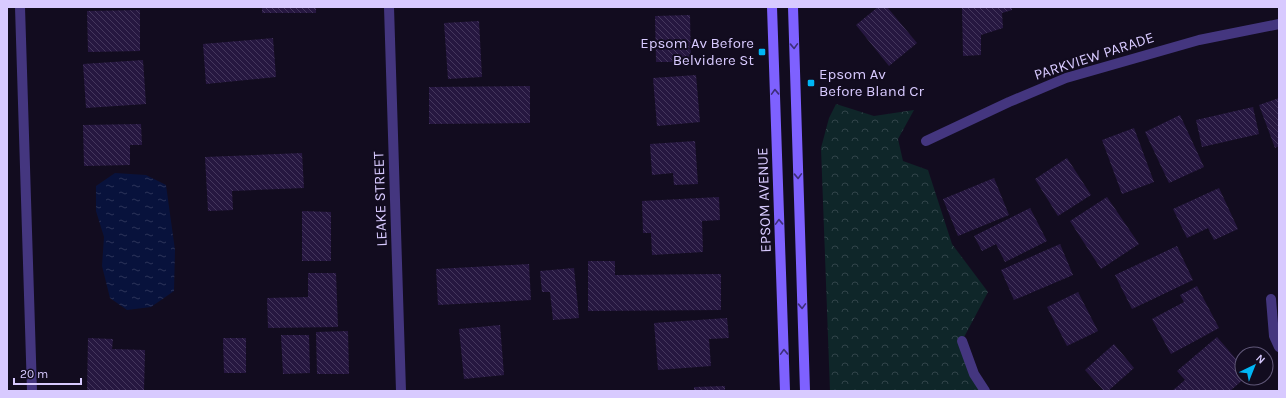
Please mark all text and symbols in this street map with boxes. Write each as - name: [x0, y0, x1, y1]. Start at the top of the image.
- street label: PARKVIEW PARADE: [1032, 28, 1156, 84]
- place label: Epsom Av Before Belvidere St: [640, 34, 754, 69]
- one-way arrow: [790, 43, 799, 49]
- marker: Epsom Av Before Belvidere St: [757, 47, 767, 57]
- place label: Epsom Av Before Bland Cr: [819, 65, 925, 100]
- marker: Epsom Av Before Bland Cr: [806, 78, 816, 88]
- one-way arrow: [771, 89, 779, 95]
- street label: EPSOM AVENUE: [753, 147, 775, 253]
- street label: LEAKE STREET: [369, 151, 391, 247]
- one-way arrow: [794, 173, 803, 179]
- one-way arrow: [775, 219, 784, 225]
- one-way arrow: [798, 303, 807, 309]
- north arrow: [1234, 346, 1274, 386]
- one-way arrow: [780, 349, 788, 355]
- text: N: [1253, 352, 1268, 366]
- scale bar: [14, 360, 81, 386]
- text: 20 m: [20, 367, 48, 381]

